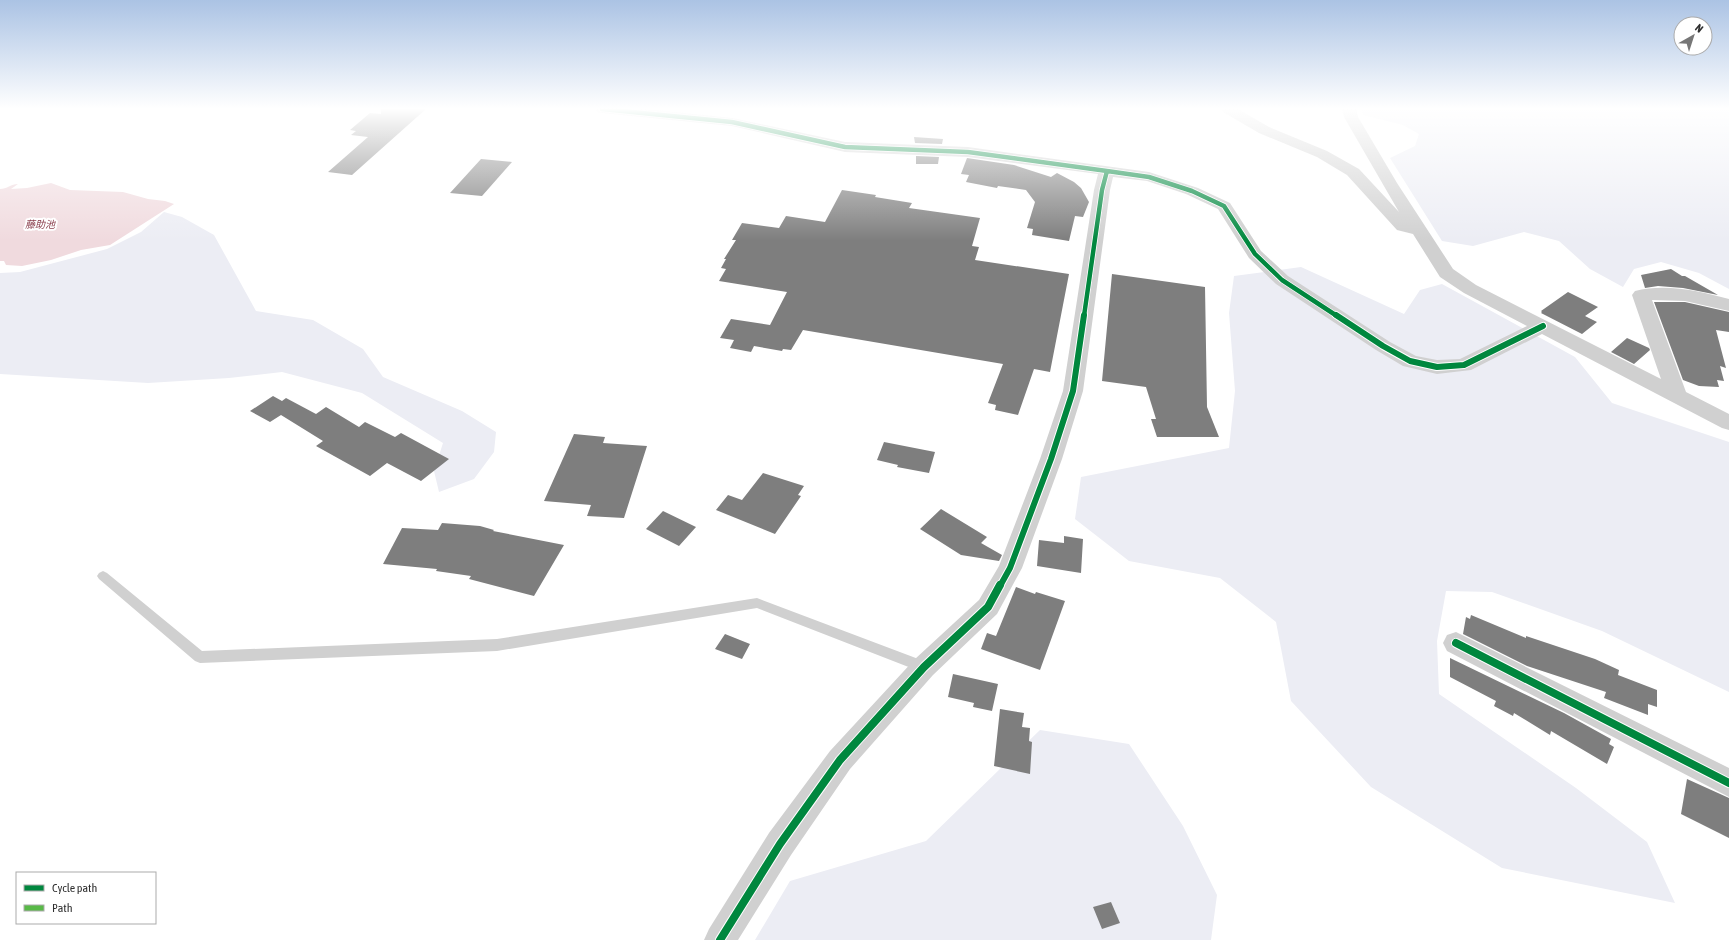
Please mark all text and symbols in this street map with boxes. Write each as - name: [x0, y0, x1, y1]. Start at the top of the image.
- north arrow: [1673, 16, 1713, 56]
- text: N: [1693, 22, 1706, 35]
- water label: 藤助池: [25, 219, 56, 230]
- legend: [16, 872, 156, 924]
- text: Cycle path: [52, 881, 97, 895]
- text: Path: [52, 901, 73, 915]

